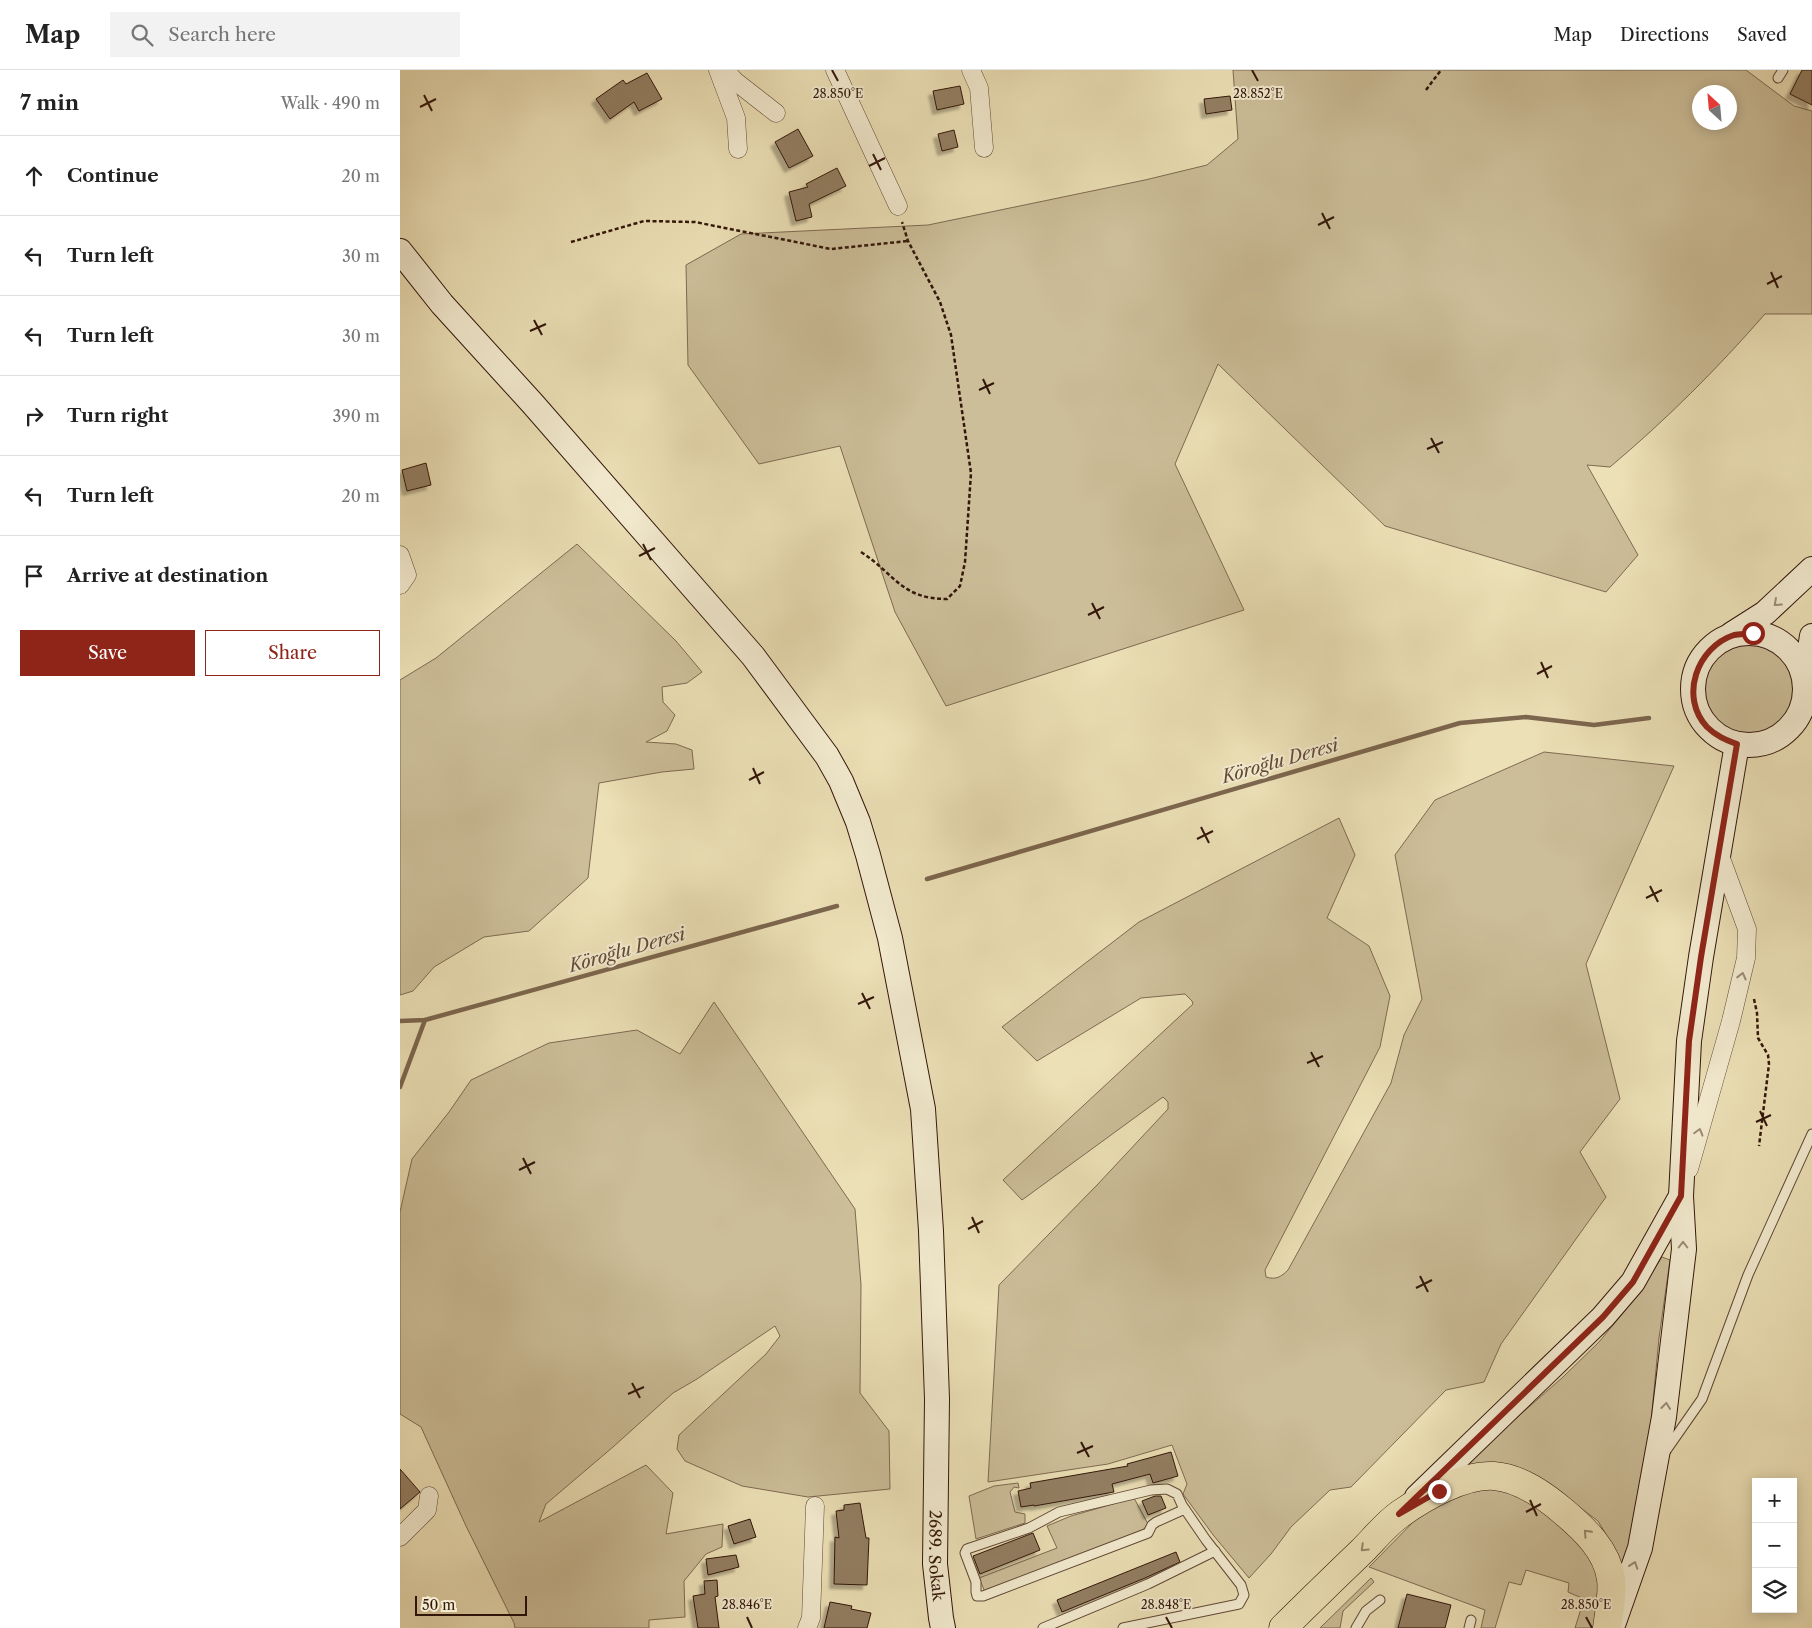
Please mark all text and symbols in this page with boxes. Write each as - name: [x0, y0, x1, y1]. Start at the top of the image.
- search box: [110, 12, 460, 57]
- text: Map: [25, 20, 80, 49]
- icon: search: [128, 21, 156, 49]
- text: Search here: [168, 23, 276, 46]
- text: Map: [1553, 24, 1592, 46]
- text: Directions: [1620, 24, 1709, 46]
- text: Saved: [1737, 24, 1787, 46]
- north arrow: [1692, 85, 1737, 130]
- text: 28.850°E: [813, 86, 863, 101]
- text: 28.852°E: [1233, 86, 1283, 101]
- text: 7 min: [20, 90, 79, 115]
- text: Walk · 490 m: [281, 93, 380, 113]
- icon: ahead: [20, 162, 48, 190]
- text: Continue: [67, 164, 159, 187]
- text: 20 m: [341, 166, 380, 186]
- icon: left: [20, 242, 48, 270]
- text: Turn left: [67, 244, 154, 267]
- text: 30 m: [342, 246, 380, 266]
- icon: left: [20, 322, 48, 350]
- text: Turn left: [67, 324, 154, 347]
- text: 30 m: [342, 326, 380, 346]
- icon: right: [20, 402, 48, 430]
- text: Turn right: [67, 404, 168, 427]
- text: 390 m: [333, 406, 380, 426]
- icon: left: [20, 482, 48, 510]
- text: Turn left: [67, 484, 154, 507]
- text: 20 m: [341, 486, 380, 506]
- icon: arrive: [20, 562, 48, 590]
- text: Arrive at destination: [67, 564, 268, 587]
- one-way arrow: [1773, 597, 1782, 606]
- route start: [1742, 622, 1765, 645]
- button: Save: [20, 630, 195, 676]
- button: Share: [205, 630, 380, 676]
- water label: Köroğlu Deresi: [1217, 733, 1342, 789]
- water label: Köroğlu Deresi: [564, 922, 689, 978]
- one-way arrow: [1736, 971, 1747, 980]
- one-way arrow: [1694, 1129, 1704, 1137]
- one-way arrow: [1678, 1240, 1688, 1248]
- one-way arrow: [1660, 1402, 1671, 1410]
- map controls: [1752, 1478, 1797, 1613]
- button: +: [1752, 1478, 1797, 1523]
- route end: [1428, 1480, 1451, 1503]
- street label: 2689. Sokak: [925, 1510, 949, 1603]
- button: −: [1752, 1523, 1797, 1568]
- one-way arrow: [1584, 1530, 1593, 1539]
- one-way arrow: [1361, 1542, 1370, 1551]
- one-way arrow: [1628, 1562, 1638, 1570]
- button: layers: [1752, 1568, 1797, 1613]
- scale bar: [415, 1593, 528, 1616]
- text: 50 m: [422, 1596, 455, 1614]
- text: 28.846°E: [722, 1597, 772, 1612]
- text: 28.848°E: [1141, 1597, 1191, 1612]
- text: 28.850°E: [1561, 1597, 1611, 1612]

